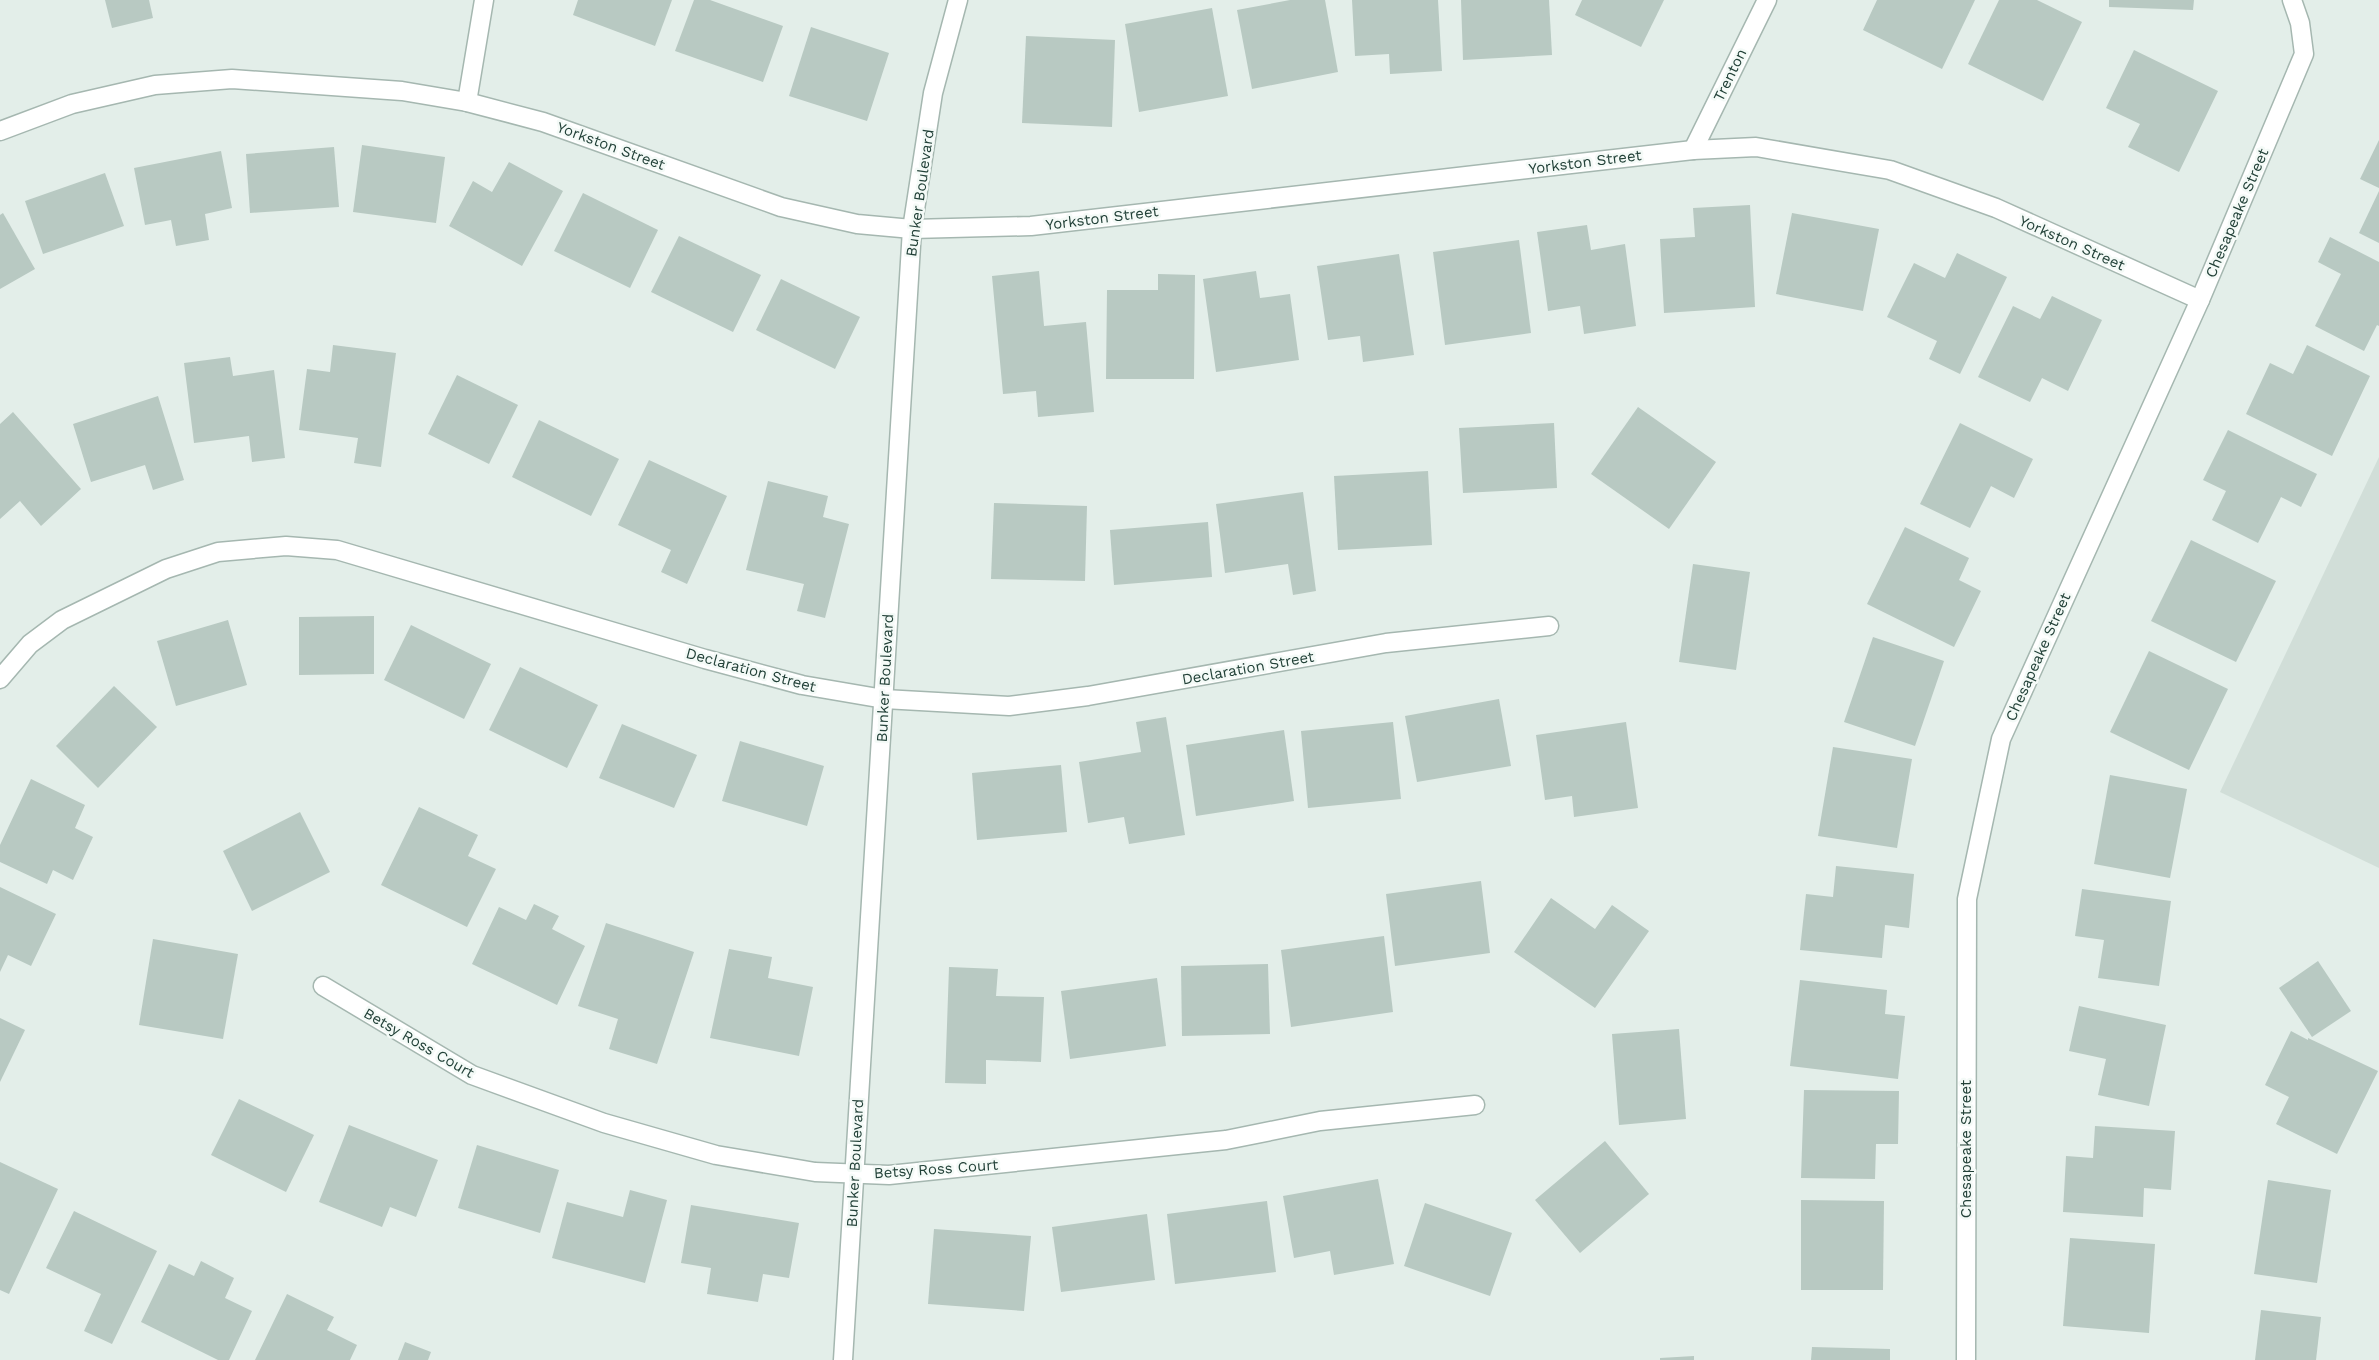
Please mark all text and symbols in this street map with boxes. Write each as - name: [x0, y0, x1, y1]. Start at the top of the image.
- street label: Trenton: [1710, 46, 1750, 104]
- street label: Yorkston Street: [554, 118, 668, 174]
- street label: Bunker Boulevard: [902, 128, 938, 258]
- street label: Chesapeake Street: [2202, 145, 2273, 280]
- street label: Yorkston Street: [1527, 146, 1643, 178]
- street label: Yorkston Street: [1044, 202, 1160, 234]
- street label: Yorkston Street: [2016, 212, 2128, 275]
- street label: Chesapeake Street: [2002, 590, 2075, 724]
- street label: Bunker Boulevard: [873, 613, 897, 743]
- street label: Declaration Street: [684, 644, 819, 696]
- street label: Declaration Street: [1181, 647, 1316, 688]
- street label: Betsy Ross Court: [361, 1004, 478, 1082]
- street label: Chesapeake Street: [1957, 1079, 1975, 1218]
- street label: Bunker Boulevard: [843, 1098, 867, 1228]
- street label: Betsy Ross Court: [873, 1156, 999, 1182]

